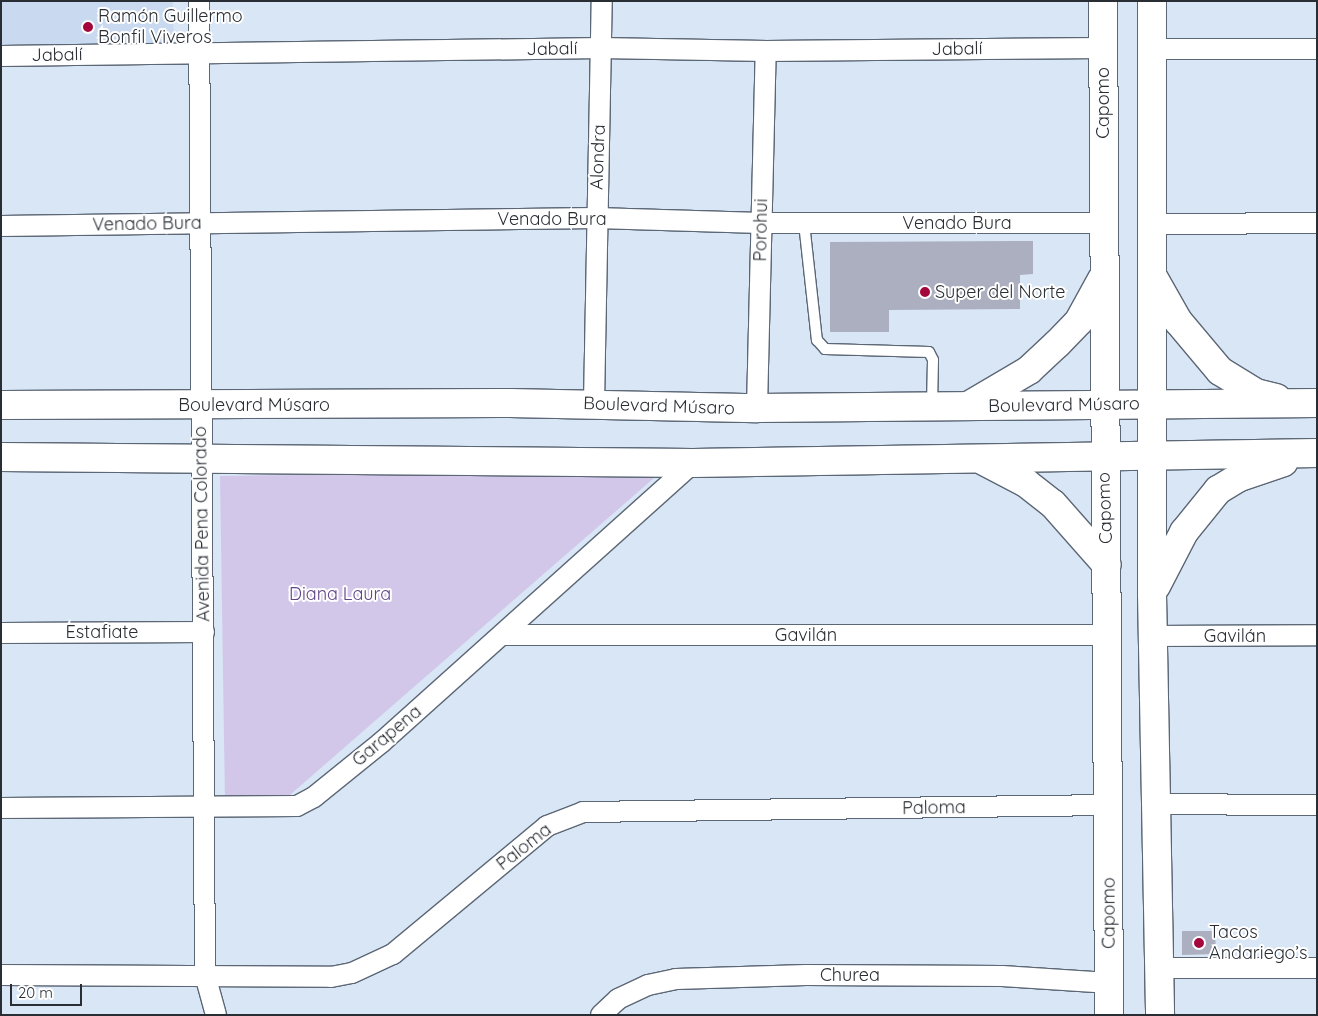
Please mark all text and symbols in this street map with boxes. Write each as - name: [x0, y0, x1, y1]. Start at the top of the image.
- place label: Ramón Guillermo Bonfil Viveros: [98, 6, 243, 48]
- marker: Ramón Guillermo Bonfil Viveros: [82, 21, 94, 33]
- street label: Jabalí: [526, 38, 578, 60]
- street label: Jabalí: [931, 38, 983, 60]
- street label: Jabalí: [31, 44, 83, 66]
- street label: Capomo: [1092, 67, 1114, 139]
- street label: Alondra: [586, 124, 610, 190]
- street label: Porohui: [750, 198, 772, 262]
- street label: Venado Bura: [497, 208, 607, 230]
- street label: Venado Bura: [92, 212, 202, 236]
- street label: Venado Bura: [902, 212, 1012, 234]
- place label: Super del Norte: [935, 281, 1065, 303]
- marker: Super del Norte: [919, 286, 931, 298]
- street label: Boulevard Músaro: [583, 393, 735, 419]
- street label: Boulevard Músaro: [988, 393, 1140, 417]
- street label: Boulevard Músaro: [178, 394, 330, 416]
- street label: Avenida Pena Colorado: [189, 426, 215, 622]
- street label: Capomo: [1093, 472, 1117, 544]
- park label: Diana Laura: [289, 583, 391, 605]
- street label: Estafiate: [65, 621, 139, 643]
- street label: Gavilán: [775, 624, 837, 646]
- street label: Gavilán: [1204, 625, 1266, 647]
- street label: Garapena: [348, 701, 426, 771]
- street label: Paloma: [902, 797, 966, 819]
- street label: Paloma: [492, 819, 556, 875]
- street label: Capomo: [1098, 877, 1120, 949]
- place label: Tacos Andariego’s: [1209, 922, 1307, 964]
- marker: Tacos Andariego’s: [1193, 937, 1205, 949]
- street label: Churea: [820, 964, 880, 986]
- scale bar: [12, 974, 85, 1006]
- text: 20 m: [18, 983, 53, 1002]

